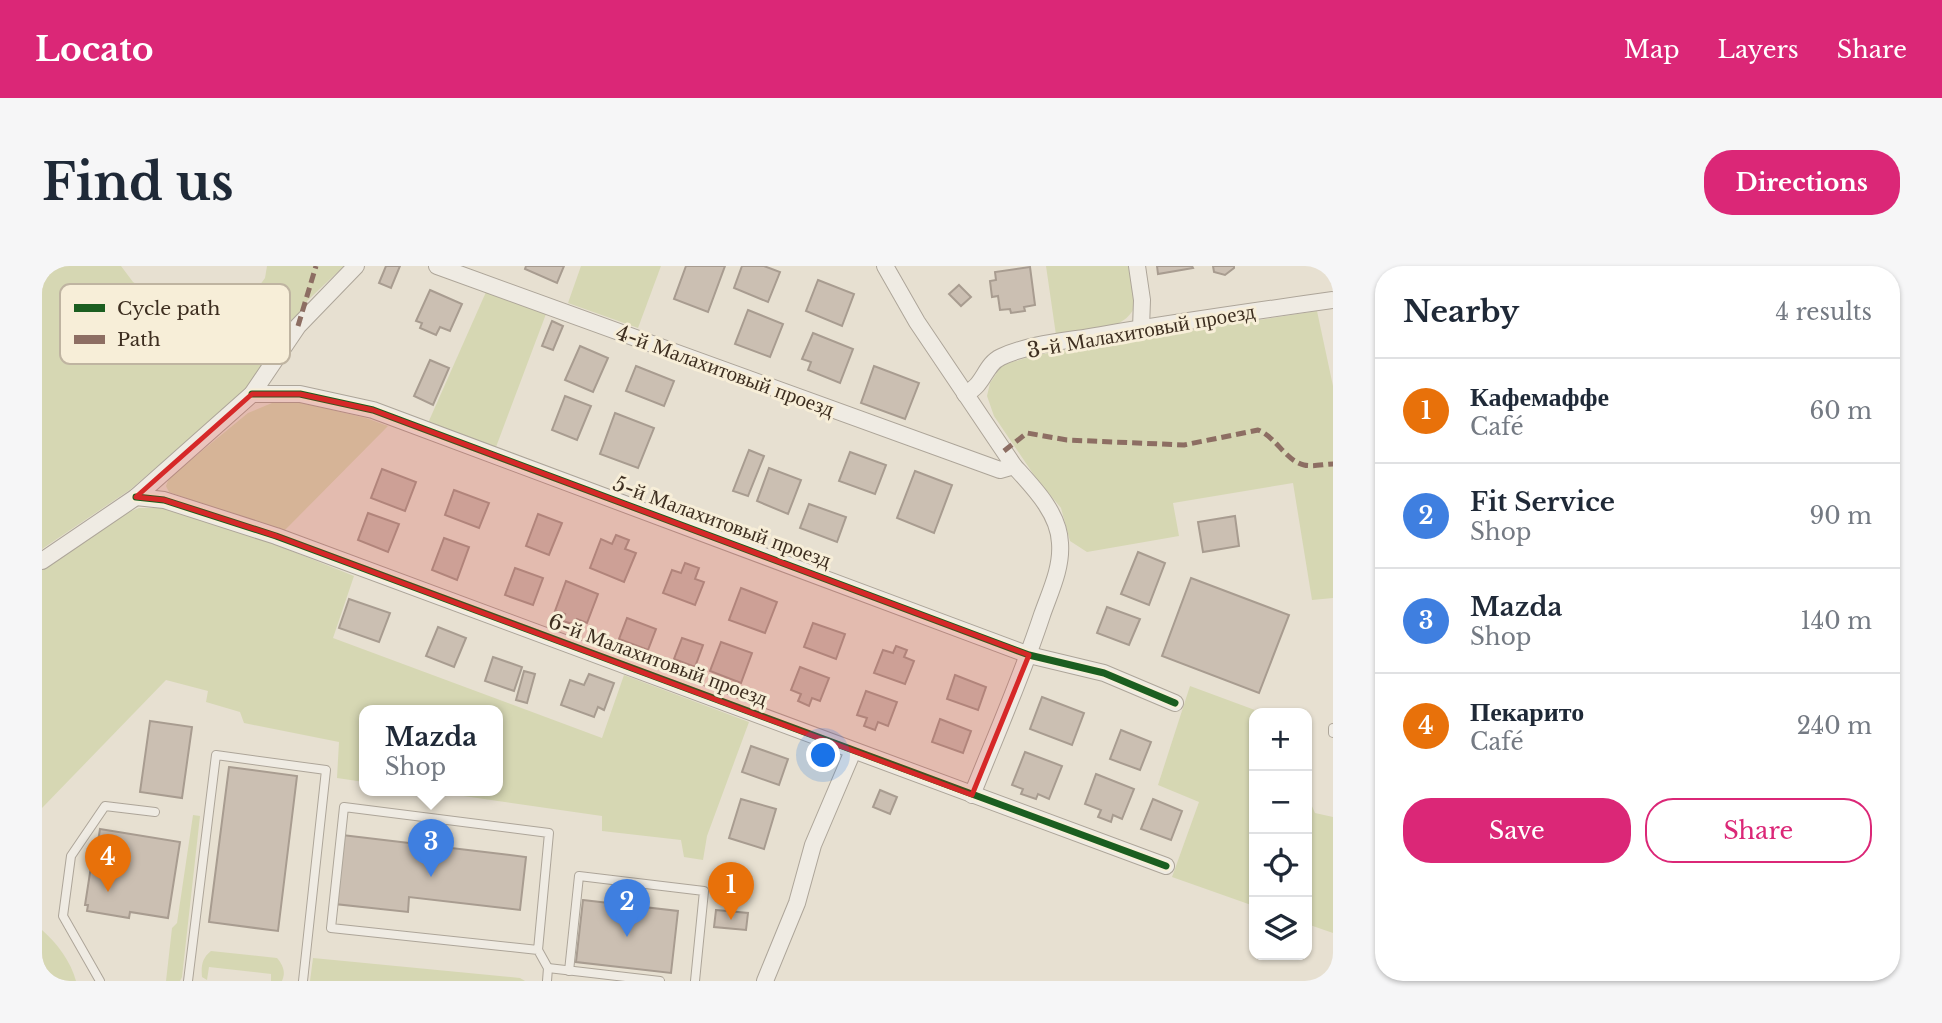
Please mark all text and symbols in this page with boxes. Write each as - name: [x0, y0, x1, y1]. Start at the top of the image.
- text: Locato: [35, 29, 154, 70]
- text: Map: [1624, 35, 1680, 64]
- text: Layers: [1718, 35, 1799, 64]
- text: Share: [1837, 35, 1907, 64]
- button: Directions: [1704, 150, 1900, 215]
- text: Find us: [42, 152, 234, 213]
- legend: [60, 284, 290, 364]
- text: Nearby: [1403, 293, 1519, 330]
- text: Cycle path: [117, 297, 220, 320]
- street label: 3-й Малахитовый проезд: [1025, 298, 1257, 364]
- text: 4 results: [1776, 298, 1872, 326]
- street label: 4-й Малахитовый проезд: [612, 319, 838, 423]
- text: Path: [117, 328, 161, 351]
- text: Кафемаффе: [1470, 381, 1609, 413]
- text: 1: [1421, 397, 1431, 425]
- text: 60 m: [1810, 397, 1872, 425]
- text: Café: [1470, 413, 1524, 441]
- street label: 5-й Малахитовый проезд: [609, 470, 835, 574]
- text: Fit Service: [1470, 486, 1615, 518]
- text: 2: [1419, 502, 1433, 530]
- text: 90 m: [1810, 502, 1872, 530]
- text: Shop: [1470, 518, 1531, 546]
- text: Mazda: [1470, 591, 1562, 623]
- text: 3: [1419, 607, 1433, 635]
- text: 140 m: [1801, 607, 1872, 635]
- street label: 6-й Малахитовый проезд: [545, 608, 772, 712]
- text: Shop: [1470, 623, 1531, 651]
- text: Пекарито: [1470, 696, 1584, 728]
- popup: [359, 705, 503, 796]
- map controls: [1249, 708, 1312, 960]
- button: +: [1249, 708, 1312, 771]
- text: 4: [1418, 712, 1434, 740]
- text: 240 m: [1797, 712, 1872, 740]
- text: Mazda: [385, 721, 477, 753]
- text: Café: [1470, 728, 1524, 756]
- your location: [806, 738, 840, 772]
- text: Shop: [385, 753, 446, 781]
- button: −: [1249, 771, 1312, 834]
- button: Save: [1403, 798, 1631, 863]
- button: Share: [1645, 798, 1872, 863]
- pin: 3: [408, 819, 454, 877]
- pin: 4: [85, 834, 131, 892]
- button: locate: [1249, 834, 1312, 897]
- pin: 1: [708, 862, 754, 920]
- pin: 2: [604, 879, 650, 937]
- button: layers: [1249, 897, 1312, 960]

